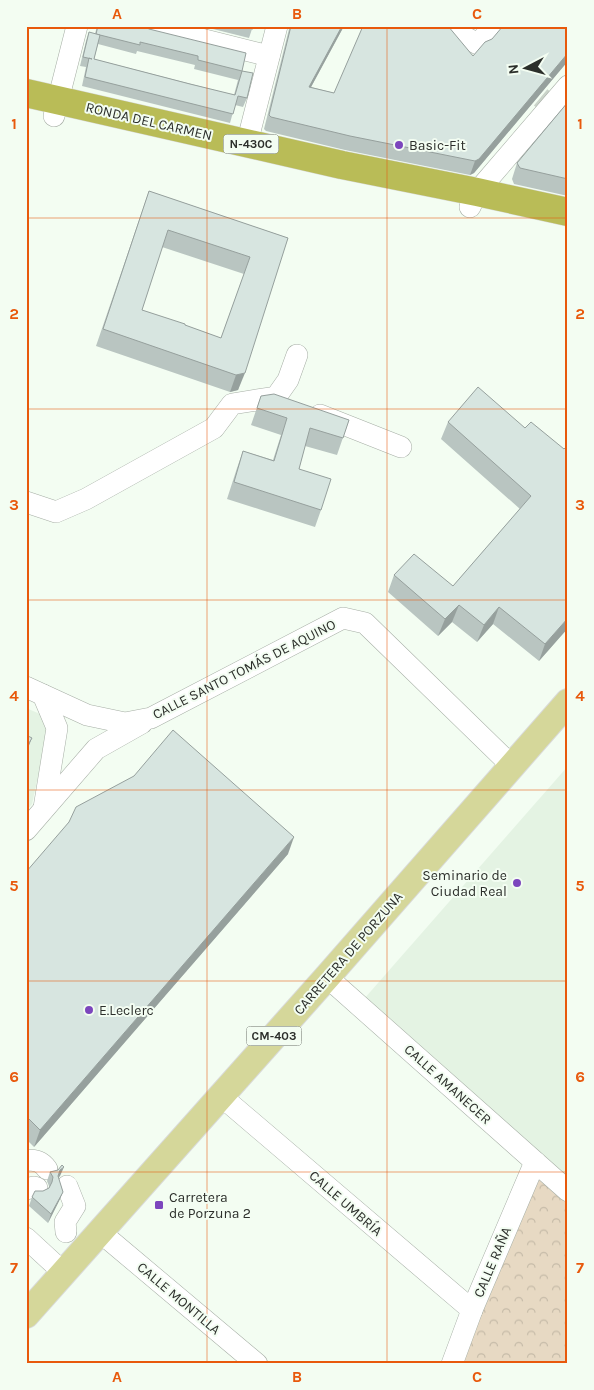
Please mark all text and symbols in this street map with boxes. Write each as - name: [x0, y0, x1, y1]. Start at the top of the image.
- text: A: [112, 4, 122, 23]
- text: B: [292, 4, 302, 23]
- text: C: [472, 4, 482, 23]
- north arrow: [502, 42, 552, 92]
- text: N: [505, 63, 523, 75]
- street label: RONDA DEL CARMEN: [84, 99, 214, 144]
- text: 1: [11, 114, 17, 133]
- text: 1: [577, 114, 583, 133]
- road number: N-430C: [224, 134, 278, 154]
- place label: Basic-Fit: [409, 137, 466, 154]
- marker: Basic-Fit: [393, 139, 405, 151]
- text: 2: [9, 304, 19, 323]
- text: 2: [575, 304, 585, 323]
- text: 3: [9, 495, 19, 514]
- text: 3: [575, 495, 585, 514]
- street label: CALLE SANTO TOMÁS DE AQUINO: [149, 615, 339, 723]
- text: 4: [9, 686, 19, 705]
- text: 4: [575, 686, 585, 705]
- place label: Seminario de Ciudad Real: [422, 867, 507, 900]
- text: 5: [9, 876, 19, 895]
- text: 5: [575, 876, 585, 895]
- marker: Seminario de Ciudad Real: [511, 877, 523, 889]
- street label: CARRETERA DE PORZUNA: [290, 888, 406, 1018]
- place label: E.Leclerc: [99, 1002, 154, 1019]
- marker: E.Leclerc: [83, 1004, 95, 1016]
- road number: CM-403: [246, 1026, 302, 1046]
- street label: CALLE AMANECER: [401, 1041, 495, 1128]
- text: 6: [9, 1067, 19, 1086]
- text: 6: [575, 1067, 585, 1086]
- street label: CALLE UMBRÍA: [306, 1166, 386, 1240]
- place label: Carretera de Porzuna 2: [169, 1189, 251, 1222]
- marker: Carretera de Porzuna 2: [153, 1199, 165, 1211]
- street label: CALLE RAÑA: [470, 1224, 515, 1300]
- text: 7: [10, 1258, 18, 1277]
- text: 7: [576, 1258, 584, 1277]
- street label: CALLE MONTILLA: [134, 1259, 224, 1338]
- text: A: [112, 1367, 122, 1386]
- text: B: [292, 1367, 302, 1386]
- text: C: [472, 1367, 482, 1386]

